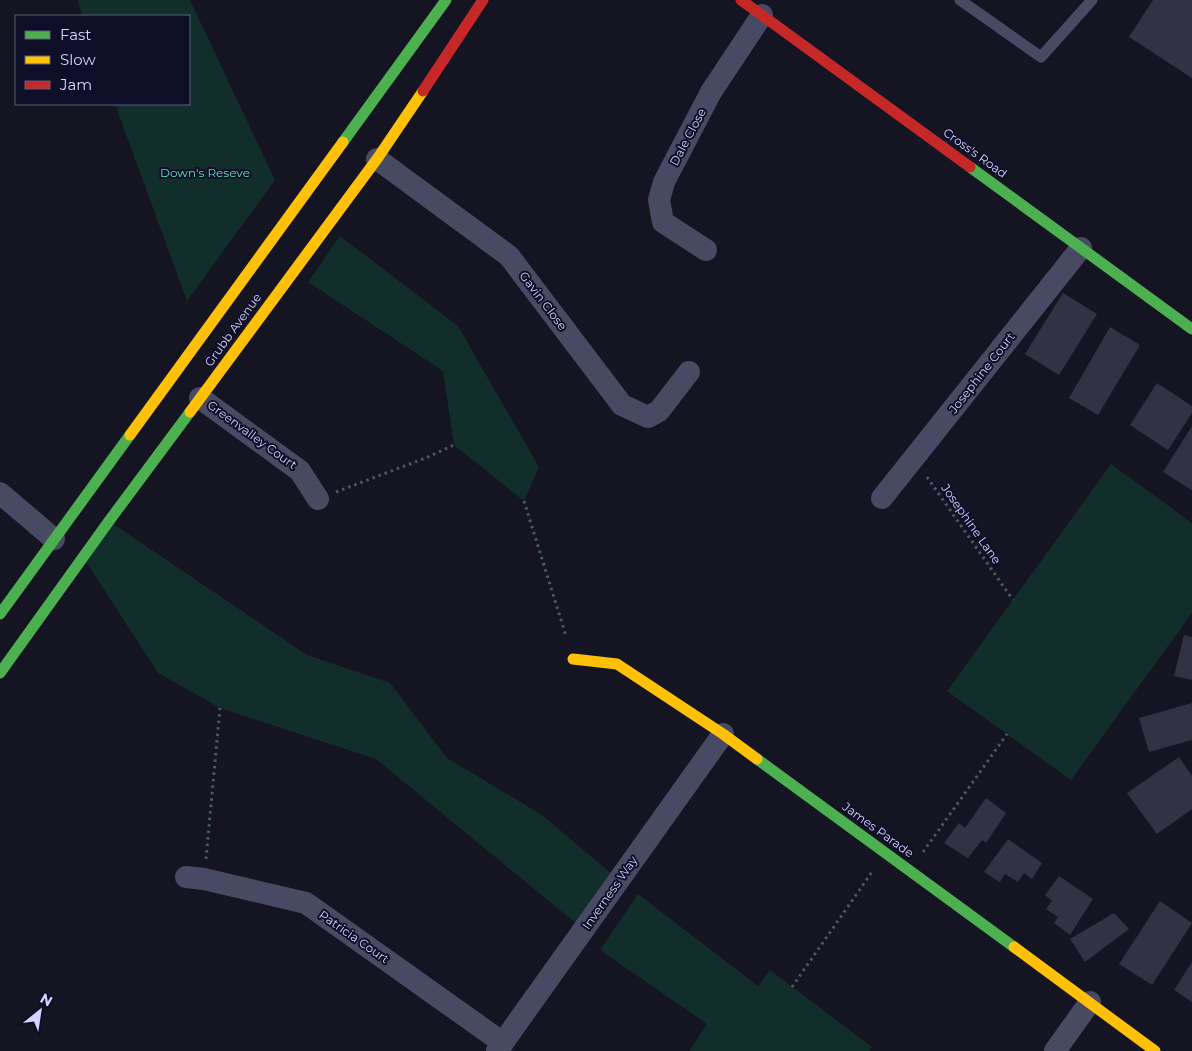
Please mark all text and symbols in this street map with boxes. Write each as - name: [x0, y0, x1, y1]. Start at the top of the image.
- legend: [15, 15, 190, 105]
- text: Fast: [60, 25, 91, 44]
- text: Slow: [60, 50, 96, 69]
- text: Jam: [59, 75, 92, 94]
- street label: Dale Close: [666, 105, 709, 168]
- street label: Cross's Road: [940, 124, 1010, 181]
- park label: Down's Reseve: [160, 165, 250, 180]
- street label: Gavin Close: [516, 268, 570, 333]
- street label: Grubb Avenue: [201, 290, 264, 369]
- street label: Josephine Court: [945, 329, 1018, 417]
- street label: Greenvalley Court: [205, 397, 300, 472]
- street label: Josephine Lane: [938, 480, 1005, 567]
- street label: James Parade: [839, 798, 917, 860]
- street label: Inverness Way: [579, 853, 641, 932]
- street label: Patricia Court: [316, 907, 392, 966]
- north arrow: [15, 986, 65, 1036]
- text: N: [37, 989, 56, 1010]

